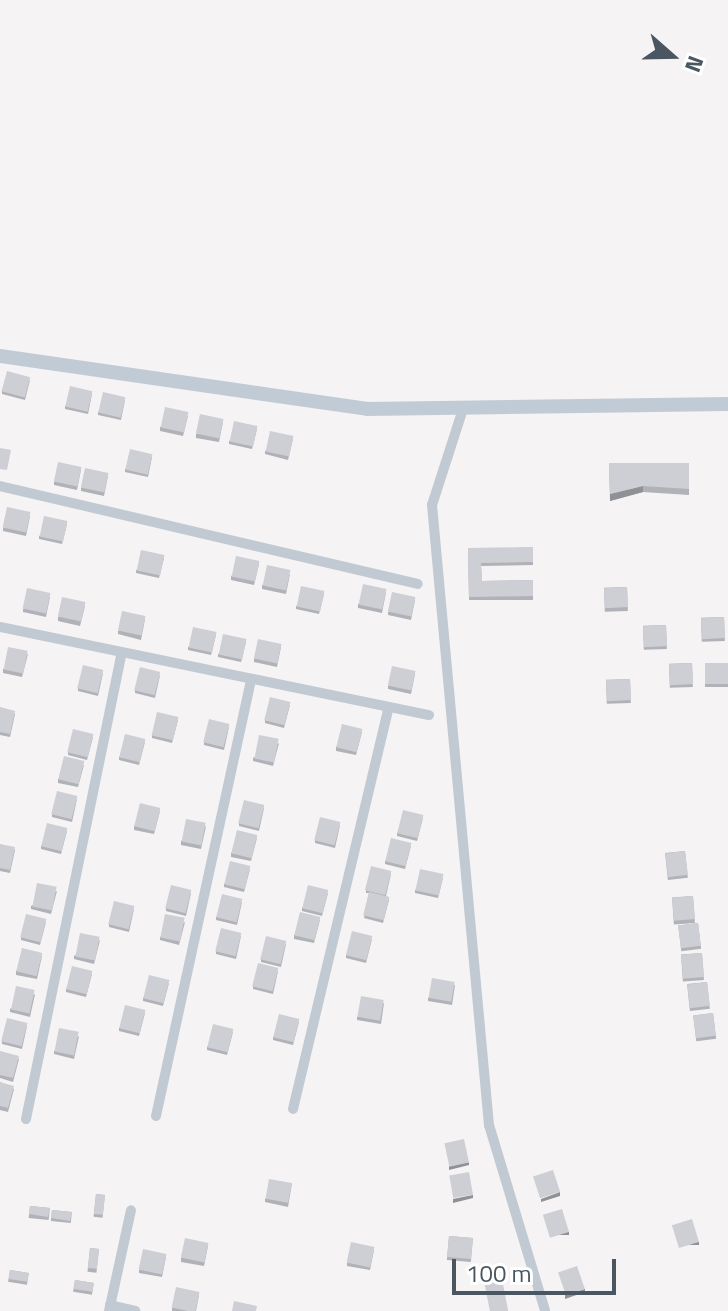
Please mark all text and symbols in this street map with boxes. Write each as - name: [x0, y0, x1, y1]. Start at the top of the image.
- north arrow: [632, 16, 712, 96]
- text: N: [676, 51, 713, 77]
- scale bar: [456, 1243, 620, 1293]
- text: 100 m: [466, 1255, 532, 1291]

